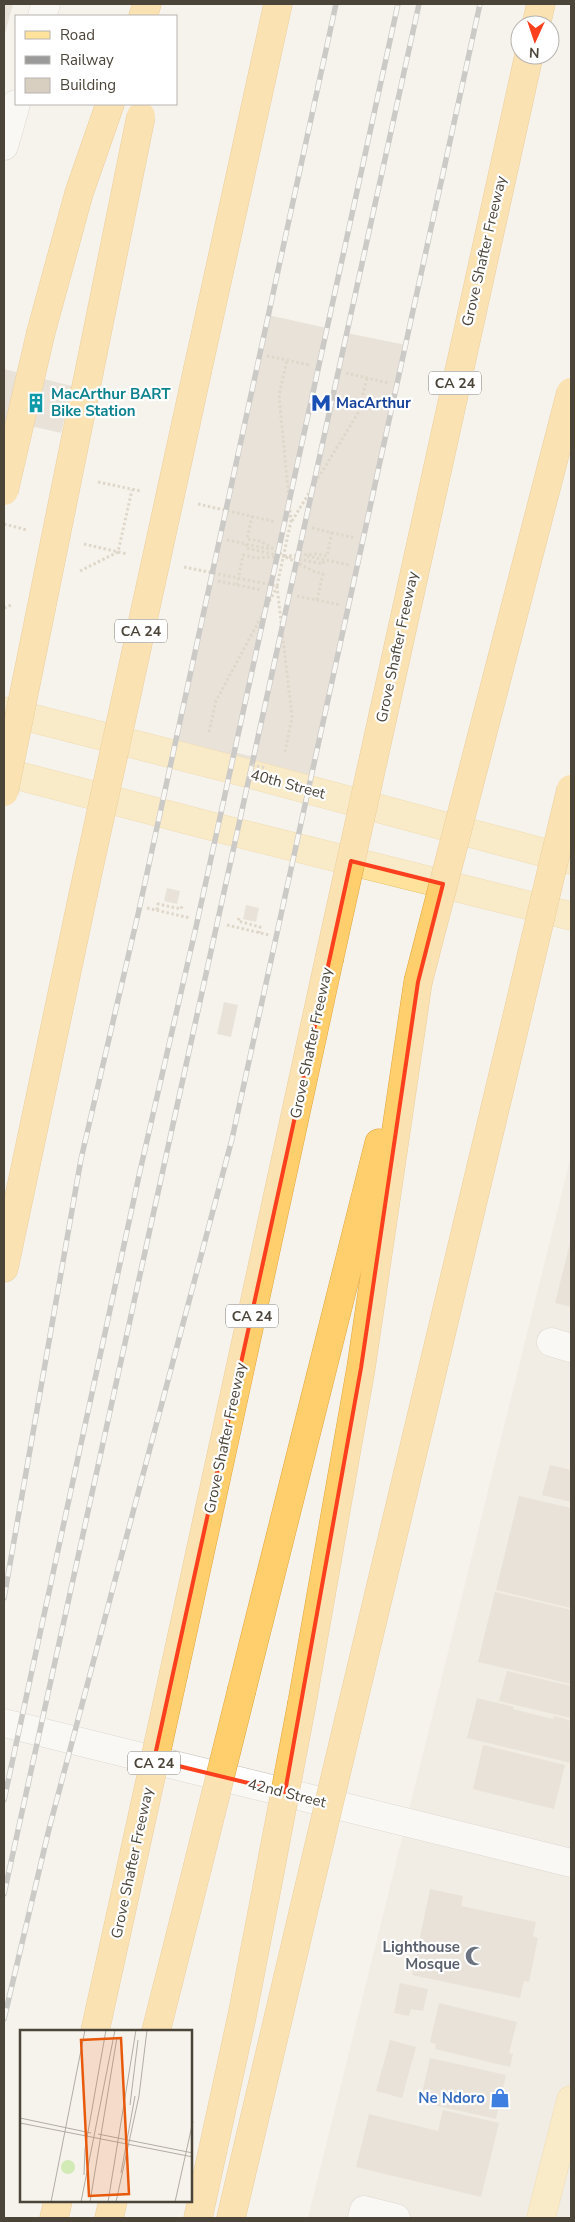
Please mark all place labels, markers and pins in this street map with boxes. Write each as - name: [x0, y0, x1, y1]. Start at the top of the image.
- place label: MacArthur BART Bike Station: [51, 384, 171, 421]
- building icon: MacArthur BART Bike Station: [25, 392, 47, 414]
- metro station icon: MacArthur: [310, 392, 332, 414]
- place label: MacArthur: [336, 393, 411, 413]
- place label: Lighthouse Mosque: [383, 1937, 460, 1974]
- mosque icon: Lighthouse Mosque: [464, 1945, 486, 1967]
- shop icon: Ne Ndoro: [489, 2087, 511, 2109]
- place label: Ne Ndoro: [418, 2088, 485, 2108]

